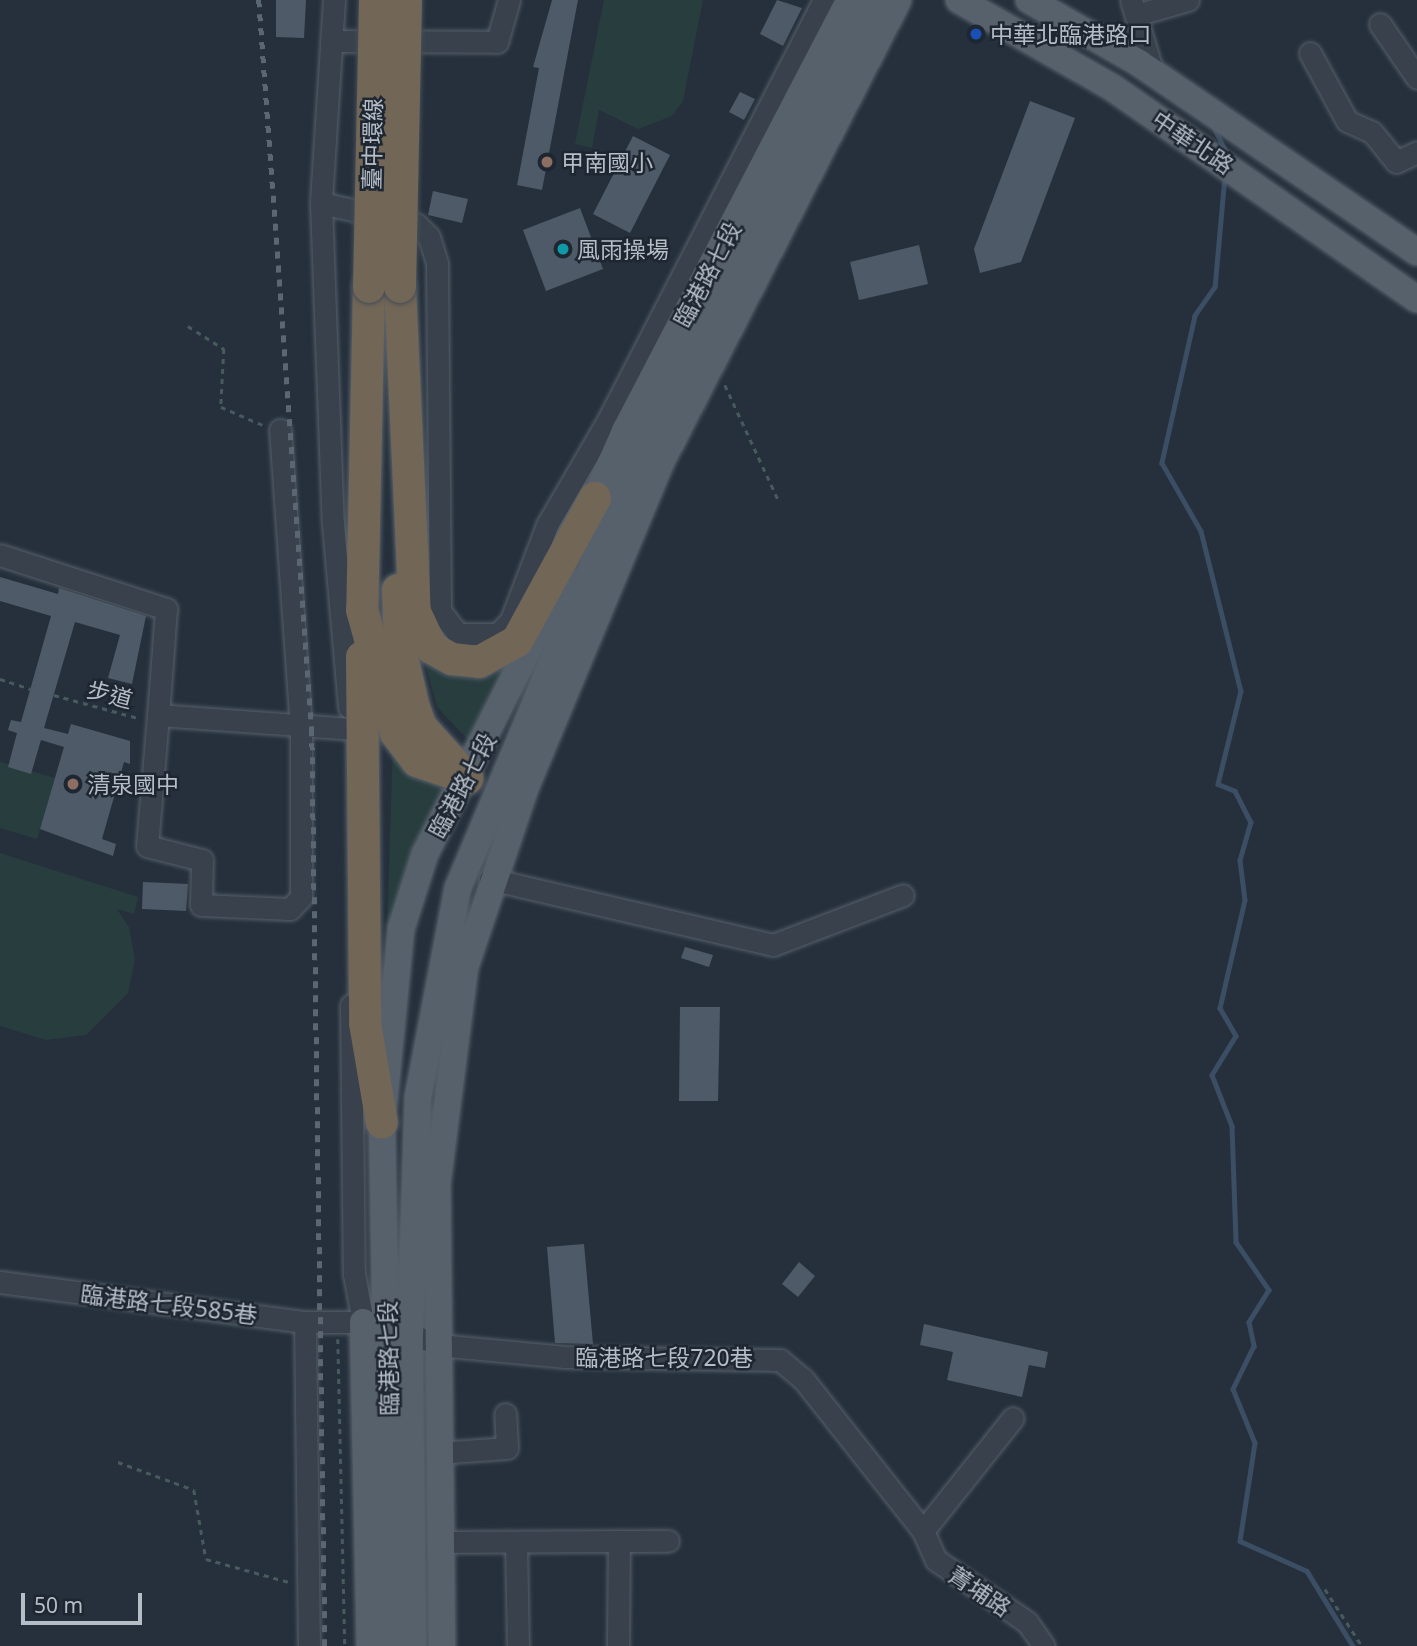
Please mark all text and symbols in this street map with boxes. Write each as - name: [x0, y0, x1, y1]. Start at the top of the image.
- place label: 中華北臨港路口: [990, 20, 1151, 48]
- marker: 中華北臨港路口: [968, 26, 984, 42]
- street label: 臺中環線: [357, 98, 387, 190]
- street label: 中華北路: [1147, 105, 1239, 179]
- place label: 甲南國小: [561, 148, 653, 176]
- marker: 甲南國小: [539, 154, 555, 170]
- street label: 臨港路七段: [668, 217, 746, 331]
- place label: 風雨操場: [577, 235, 669, 263]
- marker: 風雨操場: [555, 241, 571, 257]
- street label: 步道: [84, 675, 136, 713]
- street label: 臨港路七段: [423, 728, 501, 842]
- place label: 清泉國中: [87, 770, 179, 798]
- marker: 清泉國中: [65, 776, 81, 792]
- street label: 臨港路七段585巷: [79, 1279, 259, 1329]
- street label: 臨港路七段: [373, 1300, 403, 1416]
- street label: 臨港路七段720巷: [575, 1343, 753, 1371]
- street label: 菁埔路: [944, 1560, 1016, 1622]
- scale bar: [24, 1580, 145, 1624]
- text: 50 m: [34, 1591, 83, 1619]

